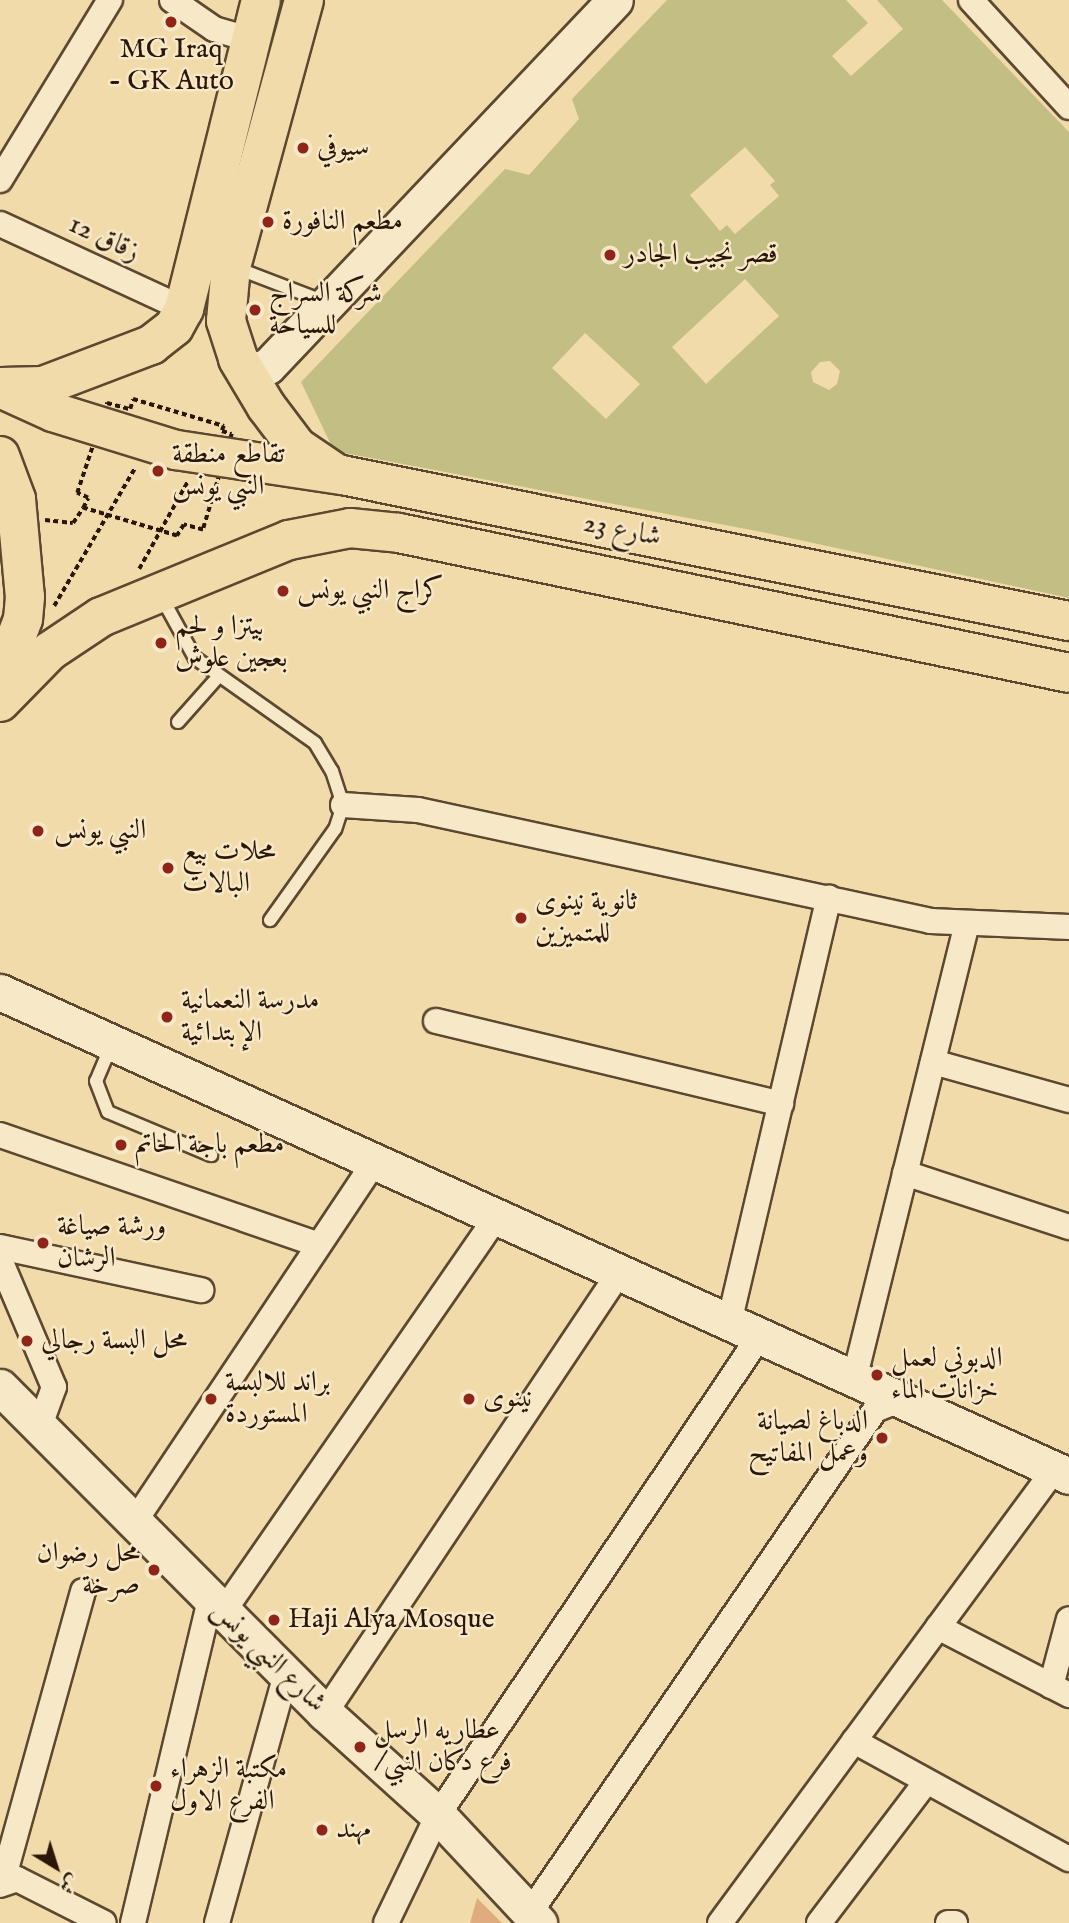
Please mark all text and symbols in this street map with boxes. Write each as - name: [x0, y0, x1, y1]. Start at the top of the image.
- marker: MG Iraq - GK Auto: [163, 14, 179, 30]
- place label: MG Iraq - GK Auto: [108, 33, 234, 99]
- place label: سيوفي: [317, 131, 369, 165]
- marker: سيوفي: [295, 140, 311, 156]
- place label: مطعم النافورة: [282, 205, 403, 239]
- street label: زقاق 12: [63, 208, 145, 270]
- marker: مطعم النافورة: [260, 214, 276, 230]
- place label: قصر نجيب الجادر: [624, 238, 778, 272]
- marker: قصر نجيب الجادر: [602, 247, 618, 263]
- place label: شركة السراج للسياحة: [269, 277, 382, 343]
- marker: شركة السراج للسياحة: [247, 302, 263, 318]
- place label: تقاطع منطقة النبي يونس: [172, 438, 284, 504]
- marker: تقاطع منطقة النبي يونس: [150, 463, 166, 479]
- street label: شارع 23: [580, 507, 664, 555]
- place label: كراج النبي يونس: [297, 574, 444, 608]
- marker: كراج النبي يونس: [275, 583, 291, 599]
- place label: بيتزا و لحم بعجين علوش: [175, 610, 288, 676]
- marker: بيتزا و لحم بعجين علوش: [153, 635, 169, 651]
- place label: النبي يونس: [54, 814, 146, 848]
- marker: النبي يونس: [28, 821, 48, 841]
- place label: محلات بيع البالات: [182, 835, 276, 901]
- marker: محلات بيع البالات: [160, 860, 176, 876]
- place label: ثانوية نينوى للمتميزين: [535, 885, 637, 951]
- marker: ثانوية نينوى للمتميزين: [513, 910, 529, 926]
- place label: مدرسة النعمانية الإبتدائية: [181, 984, 319, 1050]
- marker: مدرسة النعمانية الإبتدائية: [159, 1009, 175, 1025]
- place label: مطعم باجة الحاتم: [135, 1128, 285, 1162]
- marker: مطعم باجة الحاتم: [113, 1137, 129, 1153]
- place label: ورشة صياغة الرشان: [57, 1210, 166, 1276]
- marker: ورشة صياغة الرشان: [35, 1235, 51, 1251]
- place label: محل البسة رجالي: [41, 1324, 187, 1358]
- marker: محل البسة رجالي: [19, 1333, 35, 1349]
- place label: الدبوني لعمل خزانات الماء: [891, 1342, 1002, 1408]
- place label: براند للالبسة المستوردة: [225, 1366, 330, 1432]
- marker: الدبوني لعمل خزانات الماء: [869, 1367, 885, 1383]
- place label: نينوى: [483, 1382, 533, 1416]
- marker: براند للالبسة المستوردة: [203, 1391, 219, 1407]
- marker: نينوى: [461, 1391, 477, 1407]
- place label: الدباغ لصيانة وعمل المفاتيح: [748, 1405, 868, 1471]
- marker: الدباغ لصيانة وعمل المفاتيح: [874, 1430, 890, 1446]
- place label: محل رضوان صرخة: [36, 1537, 140, 1603]
- marker: محل رضوان صرخة: [146, 1562, 162, 1578]
- street label: شارع النبي يونس: [203, 1594, 333, 1720]
- place label: Haji Alya Mosque: [288, 1603, 495, 1637]
- marker: Haji Alya Mosque: [266, 1612, 282, 1628]
- place label: عطاريه الرسل /فرع دكان النبي: [374, 1714, 512, 1780]
- marker: عطاريه الرسل /فرع دكان النبي: [352, 1739, 368, 1755]
- place label: مكتبة الزهراء الفرع الاول: [170, 1753, 287, 1819]
- marker: مكتبة الزهراء الفرع الاول: [148, 1778, 164, 1794]
- place label: مهند: [336, 1813, 371, 1847]
- marker: مهند: [314, 1822, 330, 1838]
- north arrow: [21, 1832, 91, 1902]
- text: ش: [54, 1868, 84, 1899]

